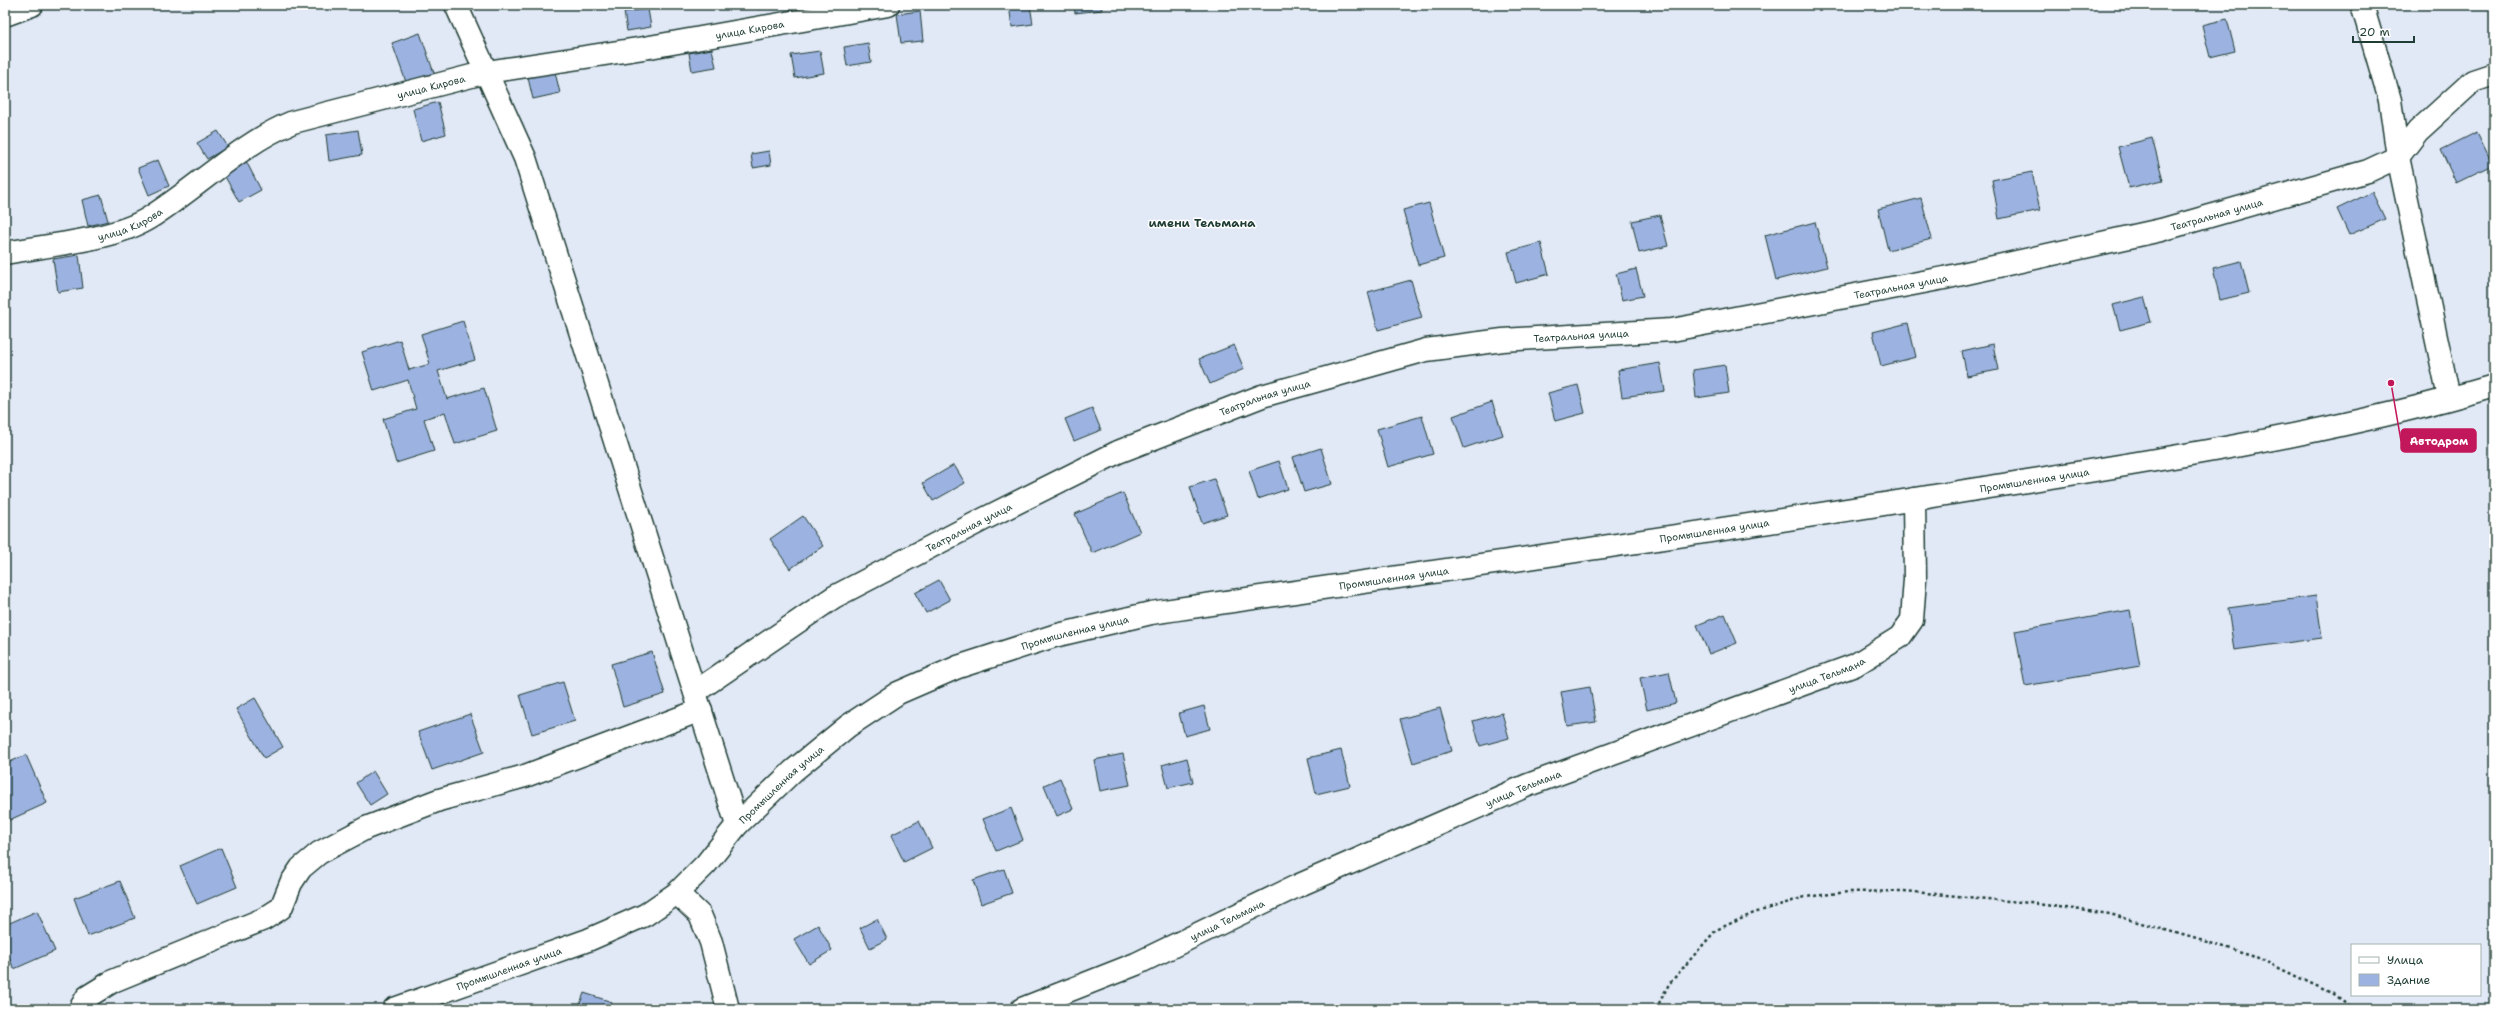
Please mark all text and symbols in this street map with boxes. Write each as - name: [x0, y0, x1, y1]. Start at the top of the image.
- street label: улица Кирова: [714, 17, 786, 42]
- scale bar: [2353, 18, 2414, 44]
- text: 20 m: [2359, 24, 2390, 40]
- street label: улица Кирова: [396, 72, 467, 102]
- street label: Театральная улица: [2169, 195, 2265, 234]
- street label: улица Кирова: [96, 205, 166, 244]
- district label: имени Тельмана: [1149, 215, 1256, 231]
- street label: Театральная улица: [1853, 271, 1950, 302]
- street label: Театральная улица: [1533, 327, 1630, 345]
- street label: Театральная улица: [1218, 377, 1313, 419]
- callout: Автодром: [2401, 429, 2476, 452]
- text: Автодром: [2410, 434, 2468, 449]
- street label: Промышленная улица: [1979, 465, 2091, 495]
- street label: Театральная улица: [924, 500, 1015, 555]
- street label: Промышленная улица: [1659, 516, 1771, 546]
- street label: Промышленная улица: [1338, 564, 1450, 593]
- street label: Промышленная улица: [1020, 612, 1131, 653]
- street label: улица Тельмана: [1787, 654, 1868, 696]
- street label: Промышленная улица: [736, 742, 827, 827]
- street label: улица Тельмана: [1483, 767, 1564, 810]
- street label: улица Тельмана: [1188, 896, 1267, 944]
- street label: Промышленная улица: [455, 944, 564, 993]
- legend: [2351, 944, 2481, 996]
- text: Улица: [2387, 952, 2424, 968]
- text: Здание: [2387, 972, 2431, 988]

